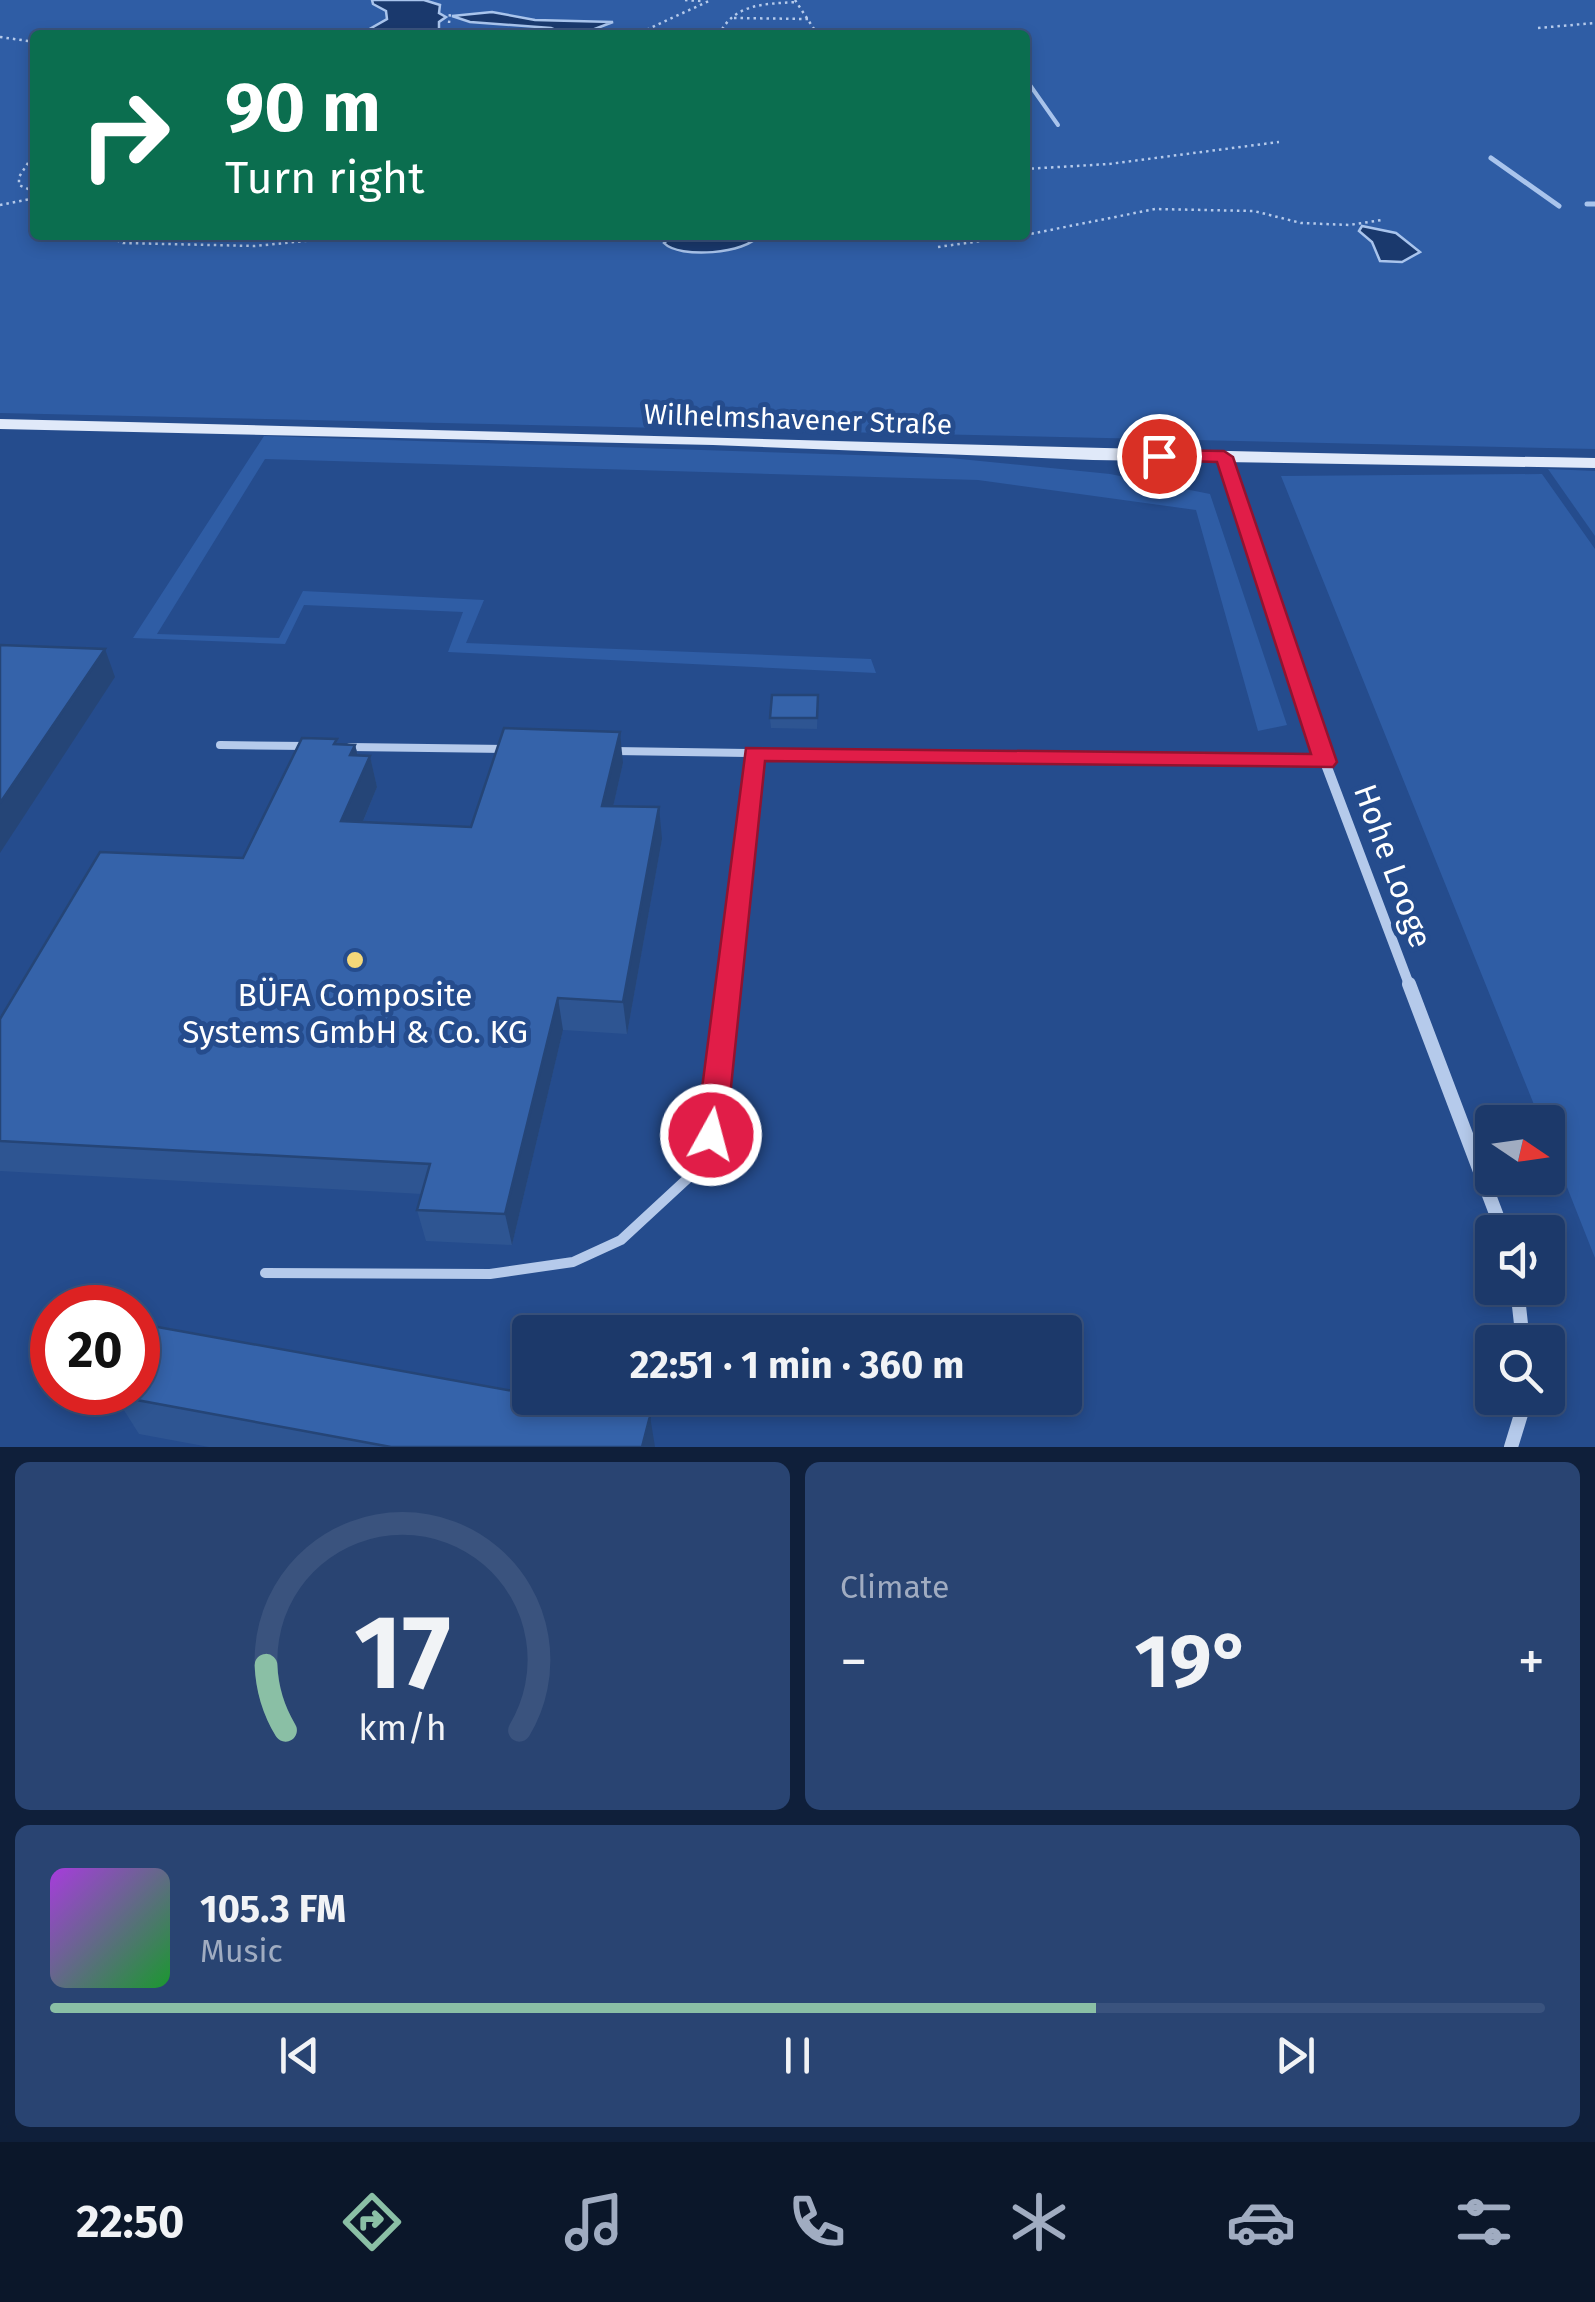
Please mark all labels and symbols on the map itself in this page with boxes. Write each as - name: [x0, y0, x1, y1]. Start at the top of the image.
- street label: Wilhelmshavener Straße: [643, 398, 953, 441]
- pin: [1117, 414, 1202, 499]
- street label: Hohe Looge: [1346, 779, 1440, 953]
- marker: BÜFA Composite Systems GmbH & Co. KG: [344, 949, 366, 971]
- place label: BÜFA Composite Systems GmbH & Co. KG: [182, 976, 528, 1051]
- position arrow: [659, 1083, 763, 1187]
- north arrow: [1475, 1105, 1565, 1195]
- speed limit sign: 20: [30, 1285, 160, 1415]

